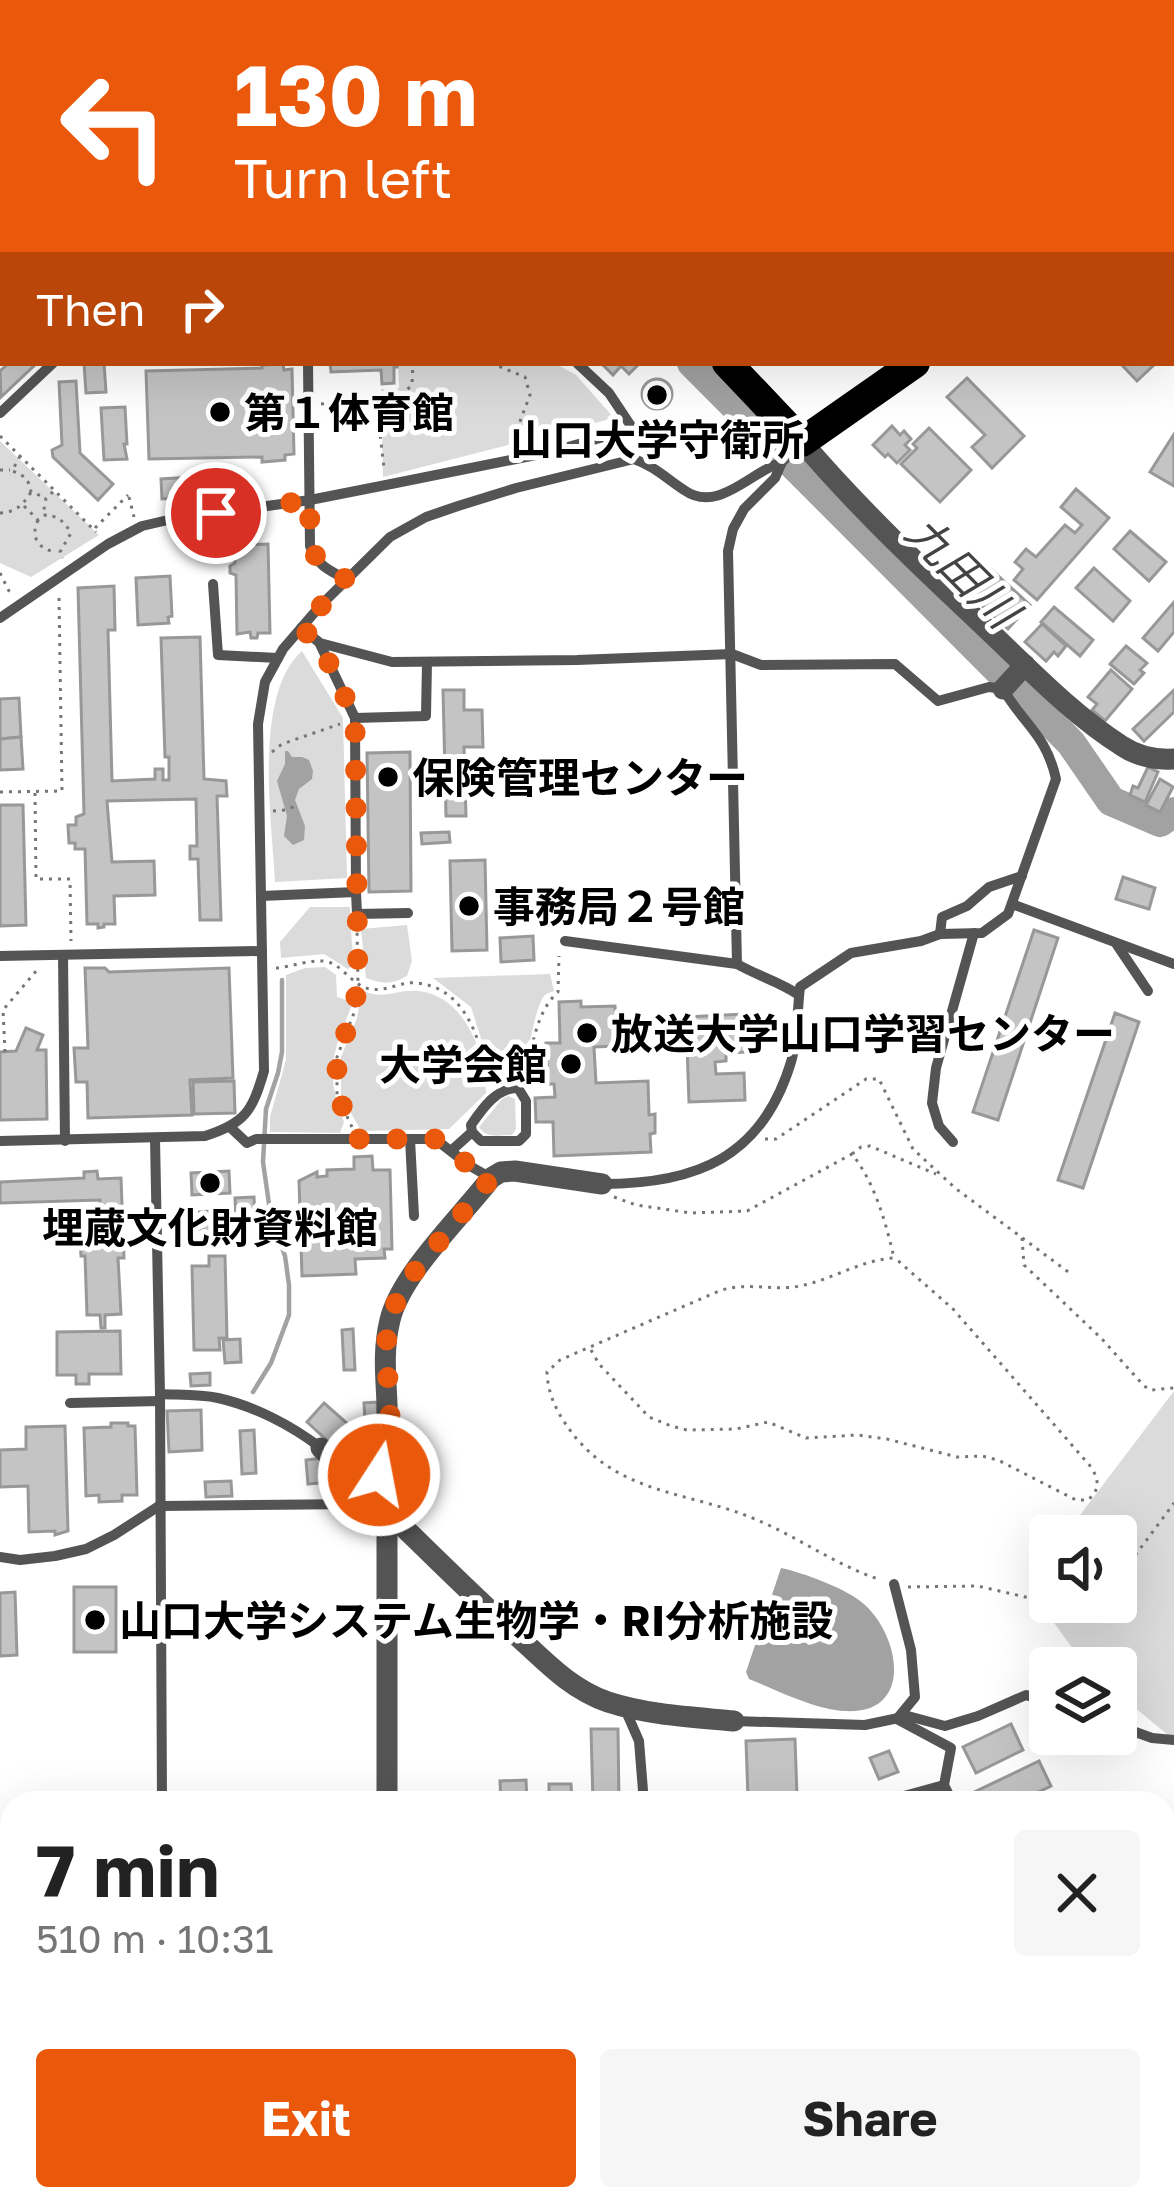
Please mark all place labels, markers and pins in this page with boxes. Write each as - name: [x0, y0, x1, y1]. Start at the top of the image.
- marker: 山口大学守衛所: [644, 382, 670, 408]
- place label: 第１体育館: [244, 387, 454, 437]
- marker: 第１体育館: [207, 399, 233, 425]
- place label: 山口大学守衛所: [510, 414, 804, 464]
- pin: [165, 462, 267, 564]
- place label: 保険管理センター: [412, 752, 748, 802]
- marker: 保険管理センター: [375, 764, 401, 790]
- place label: 事務局２号館: [493, 881, 745, 931]
- marker: 事務局２号館: [456, 893, 482, 919]
- place label: 放送大学山口学習センター: [611, 1008, 1115, 1058]
- marker: 放送大学山口学習センター: [574, 1020, 600, 1046]
- place label: 大学会館: [379, 1039, 547, 1089]
- marker: 大学会館: [558, 1051, 584, 1077]
- marker: 埋蔵文化財資料館: [197, 1170, 223, 1196]
- place label: 埋蔵文化財資料館: [42, 1202, 378, 1252]
- place label: 山口大学システム生物学・RI分析施設: [119, 1595, 833, 1645]
- marker: 山口大学システム生物学・RI分析施設: [82, 1607, 108, 1633]

